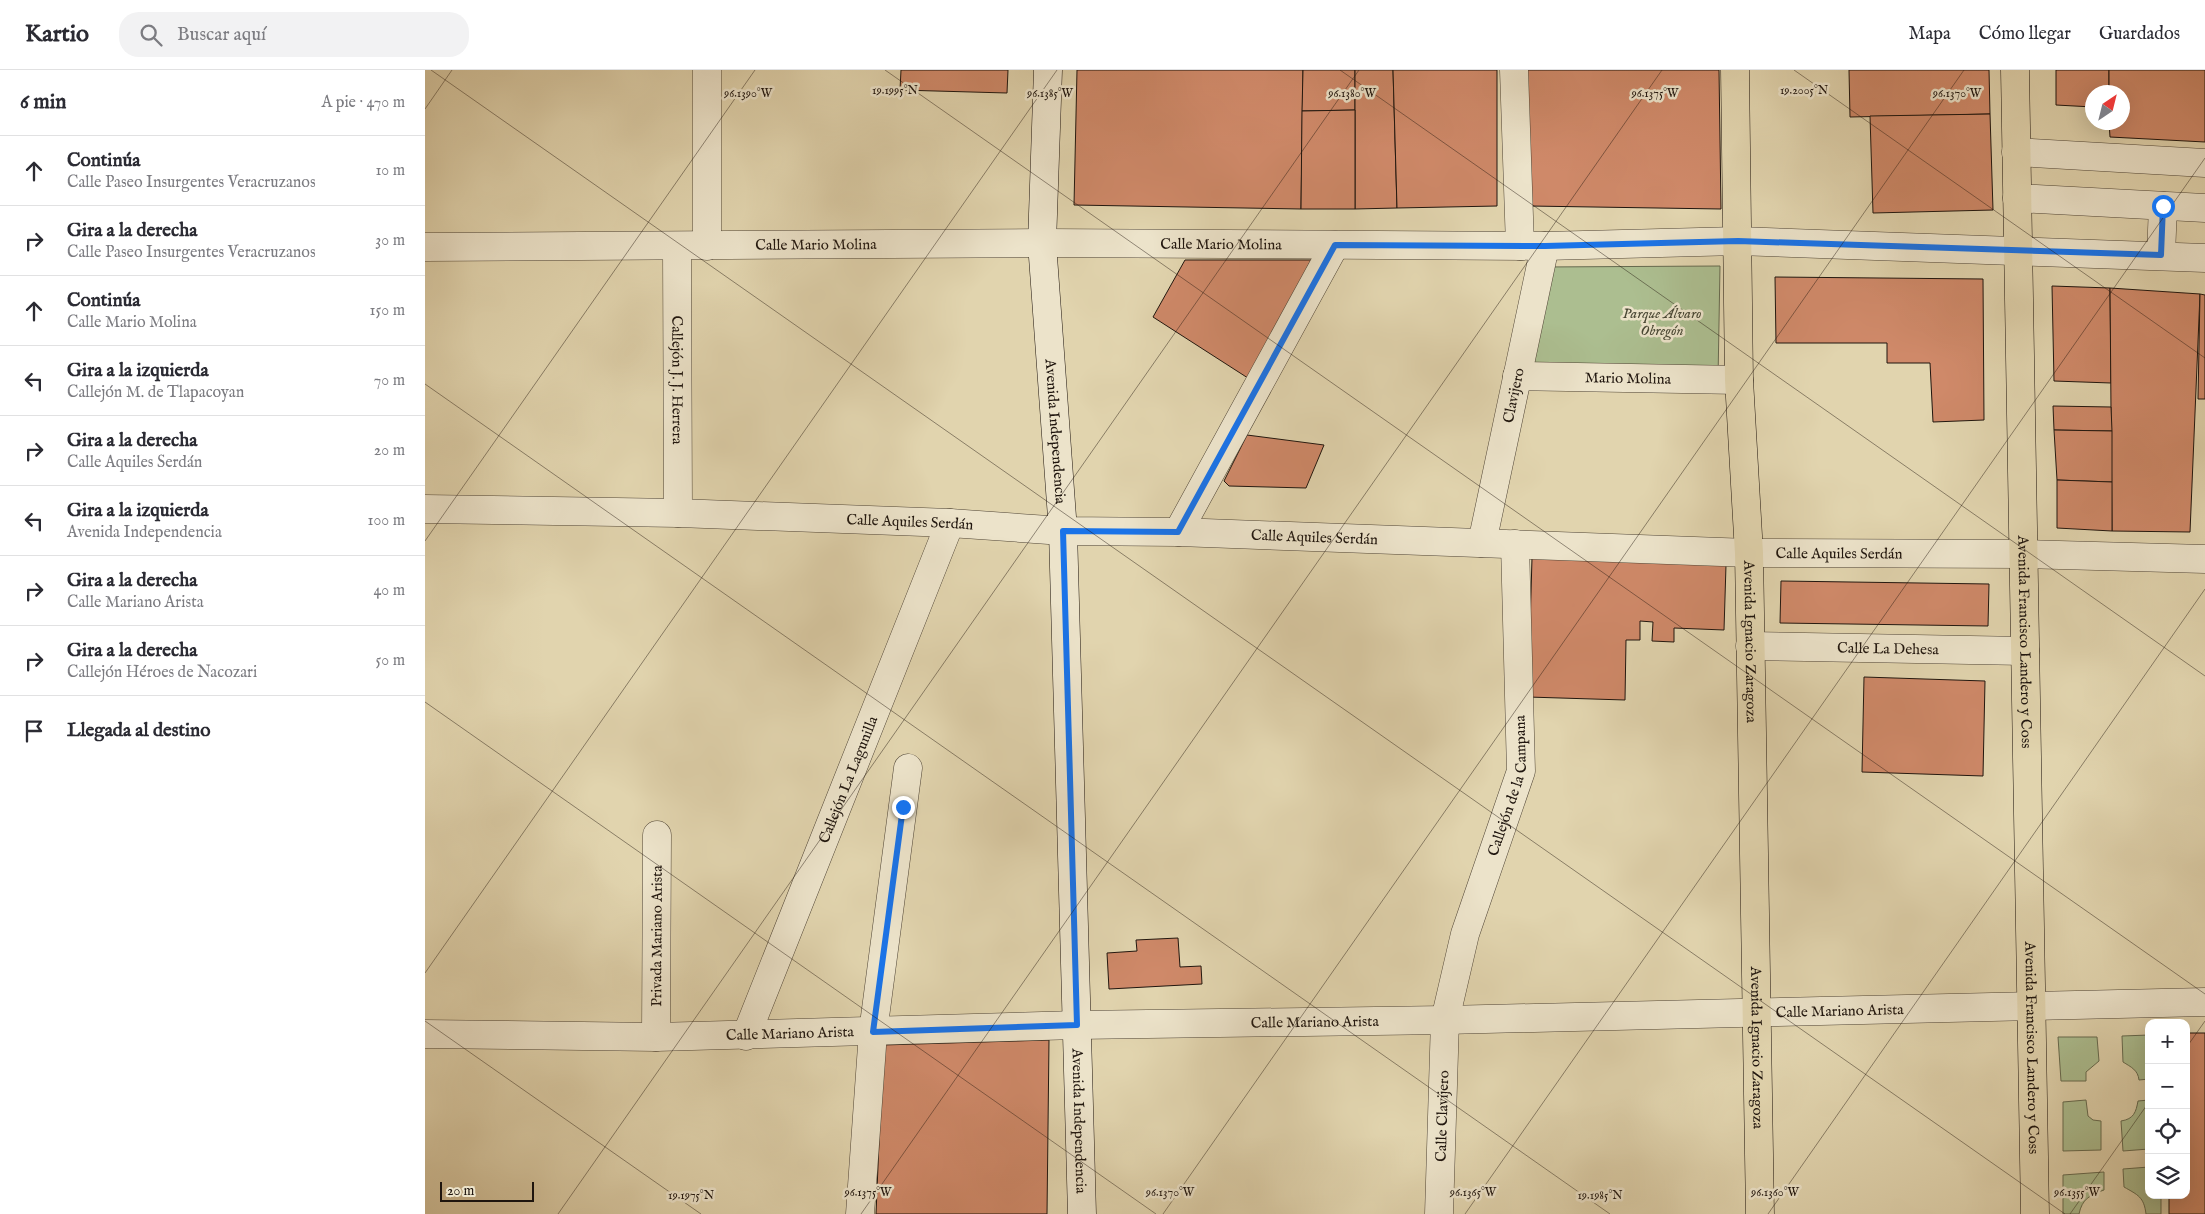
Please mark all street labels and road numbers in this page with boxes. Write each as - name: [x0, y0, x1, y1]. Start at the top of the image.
- street label: Calle Mario Molina: [755, 235, 877, 255]
- street label: Calle Mario Molina: [1160, 235, 1282, 254]
- street label: Callejón J. J. Herrera: [667, 315, 687, 445]
- street label: Avenida Independencia: [1040, 357, 1070, 505]
- street label: Clavijero: [1499, 366, 1529, 425]
- street label: Mario Molina: [1585, 368, 1672, 389]
- street label: Calle Aquiles Serdán: [846, 510, 974, 535]
- street label: Calle Aquiles Serdán: [1251, 526, 1378, 549]
- street label: Avenida Francisco Landero y Coss: [2013, 534, 2036, 749]
- street label: Calle Aquiles Serdán: [1776, 544, 1903, 564]
- street label: Avenida Ignacio Zaragoza: [1739, 559, 1761, 724]
- street label: Calle La Dehesa: [1837, 639, 1939, 659]
- street label: Callejón La Lagunilla: [815, 713, 882, 846]
- street label: Callejón de la Campana: [1483, 714, 1531, 859]
- street label: Privada Mariano Arista: [647, 865, 667, 1007]
- street label: Avenida Francisco Landero y Coss: [2020, 940, 2043, 1154]
- street label: Avenida Ignacio Zaragoza: [1746, 965, 1768, 1130]
- street label: Calle Mariano Arista: [1775, 1000, 1904, 1022]
- street label: Calle Mariano Arista: [1251, 1012, 1379, 1033]
- street label: Calle Mariano Arista: [726, 1022, 855, 1045]
- street label: Avenida Independencia: [1067, 1047, 1090, 1194]
- street label: Calle Clavijero: [1432, 1070, 1453, 1162]

